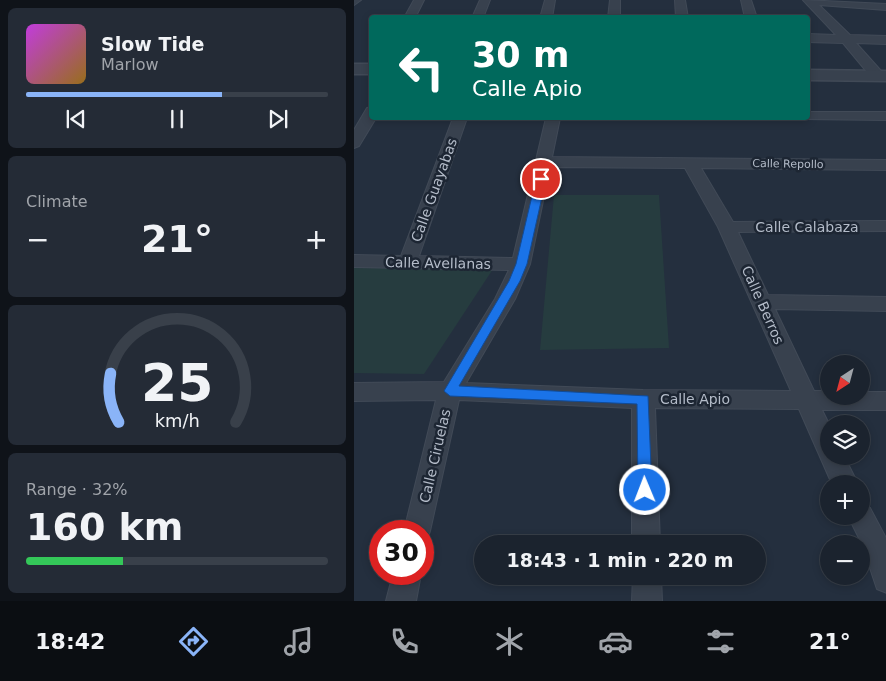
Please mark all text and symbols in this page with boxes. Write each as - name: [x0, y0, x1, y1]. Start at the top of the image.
- text: Slow Tide: [101, 33, 204, 55]
- icon: left: [389, 35, 454, 100]
- text: 30 m: [472, 35, 569, 75]
- text: Marlow: [101, 55, 159, 74]
- text: Calle Apio: [472, 76, 582, 101]
- icon: previous: [62, 105, 90, 133]
- icon: pause: [163, 105, 191, 133]
- icon: next: [264, 105, 292, 133]
- street label: Calle Guayabas: [408, 136, 460, 244]
- street label: Calle Repollo: [752, 157, 824, 171]
- pin: [520, 158, 562, 200]
- icon: arrive: [527, 165, 555, 193]
- text: Climate: [26, 192, 88, 211]
- text: 21°: [141, 217, 213, 261]
- street label: Calle Calabaza: [755, 219, 859, 235]
- text: −: [26, 223, 49, 256]
- text: +: [305, 223, 328, 256]
- street label: Calle Avellanas: [385, 254, 491, 272]
- street label: Calle Berros: [739, 263, 787, 347]
- text: 25: [141, 353, 213, 413]
- north arrow: [820, 355, 870, 405]
- map controls: [820, 355, 870, 585]
- street label: Calle Apio: [660, 391, 730, 407]
- street label: Calle Ciruelas: [416, 407, 454, 505]
- text: km/h: [154, 410, 200, 431]
- button: layers: [820, 415, 870, 465]
- position arrow: [618, 463, 670, 515]
- button: +: [820, 475, 870, 525]
- text: Range · 32%: [26, 480, 128, 499]
- text: 160 km: [26, 505, 183, 549]
- speed limit sign: 30: [369, 520, 434, 585]
- button: −: [820, 535, 870, 585]
- text: 18:43 · 1 min · 220 m: [506, 549, 734, 571]
- icon: directions: [176, 624, 211, 659]
- icon: music: [281, 624, 316, 659]
- icon: phone: [387, 624, 422, 659]
- icon: climate: [492, 624, 527, 659]
- icon: car: [598, 624, 633, 659]
- icon: filters: [703, 624, 738, 659]
- text: 18:42: [35, 629, 105, 654]
- text: 21°: [809, 629, 851, 654]

